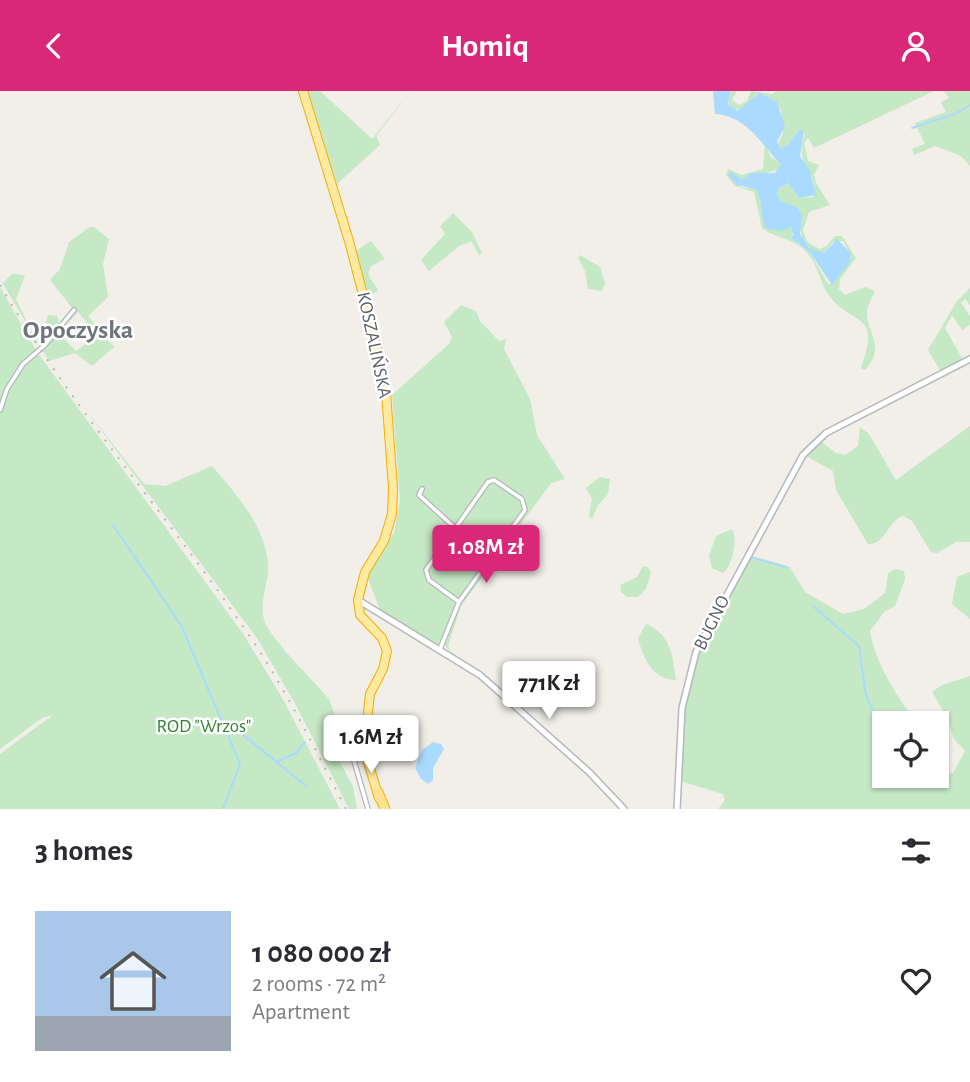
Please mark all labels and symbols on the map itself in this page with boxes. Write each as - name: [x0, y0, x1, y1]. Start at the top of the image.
- street label: KOSZALIŃSKA: [353, 290, 397, 400]
- district label: Opoczyska: [23, 317, 133, 343]
- pin: 1.08M zł: [414, 525, 558, 585]
- street label: BUGNO: [691, 593, 733, 653]
- pin: 771K zł: [484, 661, 614, 721]
- pin: 1.6M zł: [306, 715, 436, 775]
- park label: ROD "Wrzos": [157, 717, 251, 736]

